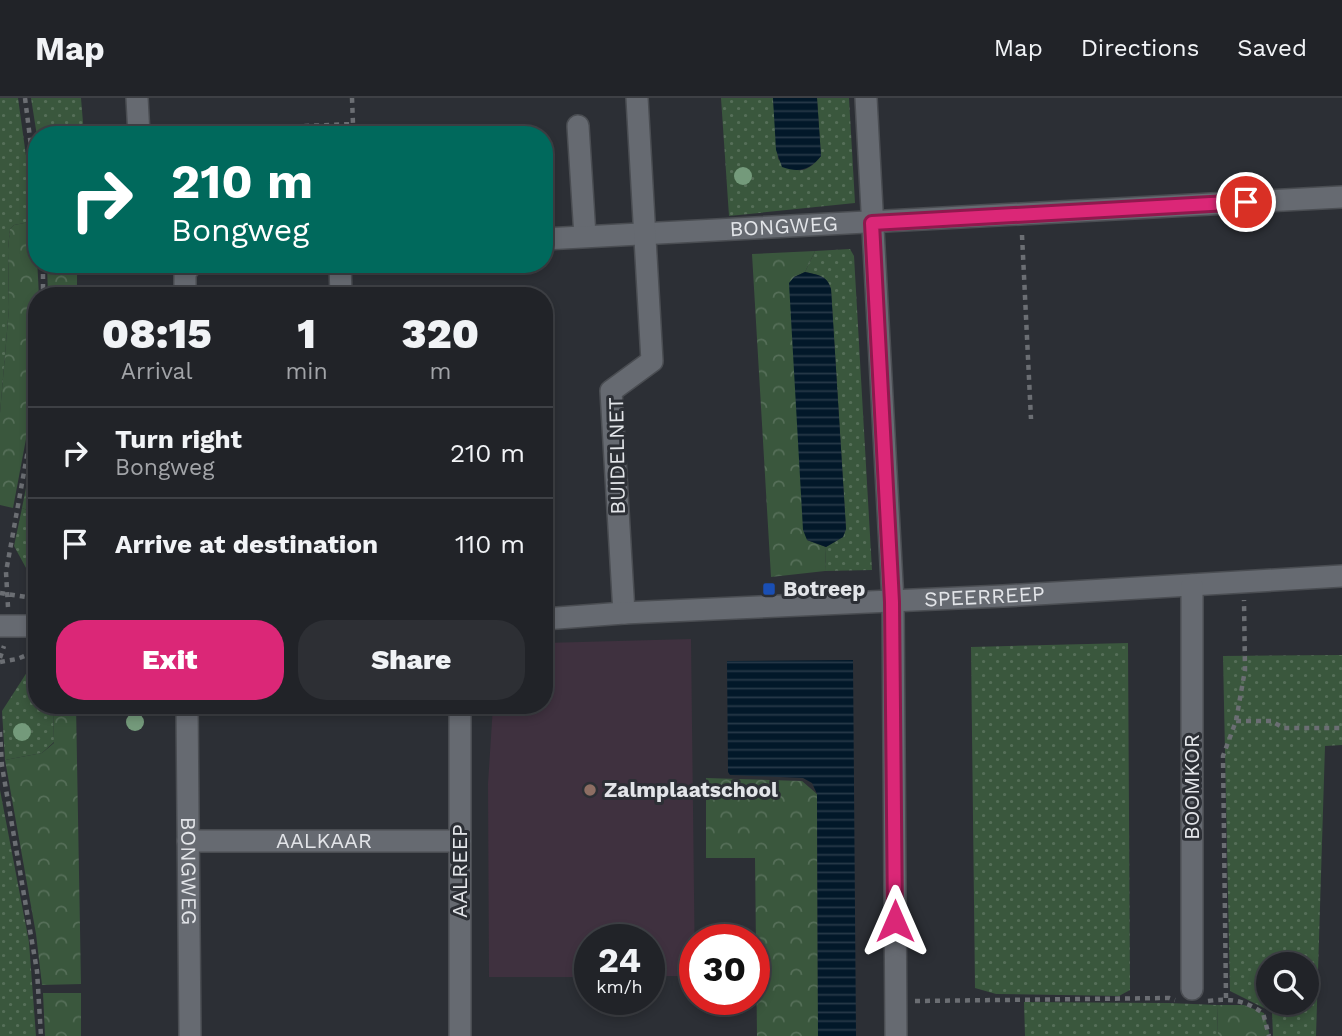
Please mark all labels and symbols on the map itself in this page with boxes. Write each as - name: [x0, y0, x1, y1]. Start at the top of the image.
- pin: [1216, 172, 1276, 232]
- street label: BONGWEG: [729, 211, 838, 241]
- street label: BUIDELNET: [603, 397, 630, 515]
- place label: Botreep: [783, 576, 865, 601]
- marker: Botreep: [761, 581, 777, 597]
- street label: SPEERREEP: [924, 581, 1045, 612]
- street label: BOOMKOR: [1179, 734, 1204, 840]
- place label: Zalmplaatschool: [604, 777, 778, 802]
- marker: Zalmplaatschool: [582, 782, 598, 798]
- street label: BONGWEG: [176, 817, 202, 925]
- street label: AALREEP: [447, 824, 472, 918]
- street label: AALKAAR: [276, 828, 372, 853]
- position arrow: [858, 884, 932, 958]
- speed limit sign: 30: [679, 924, 770, 1015]

